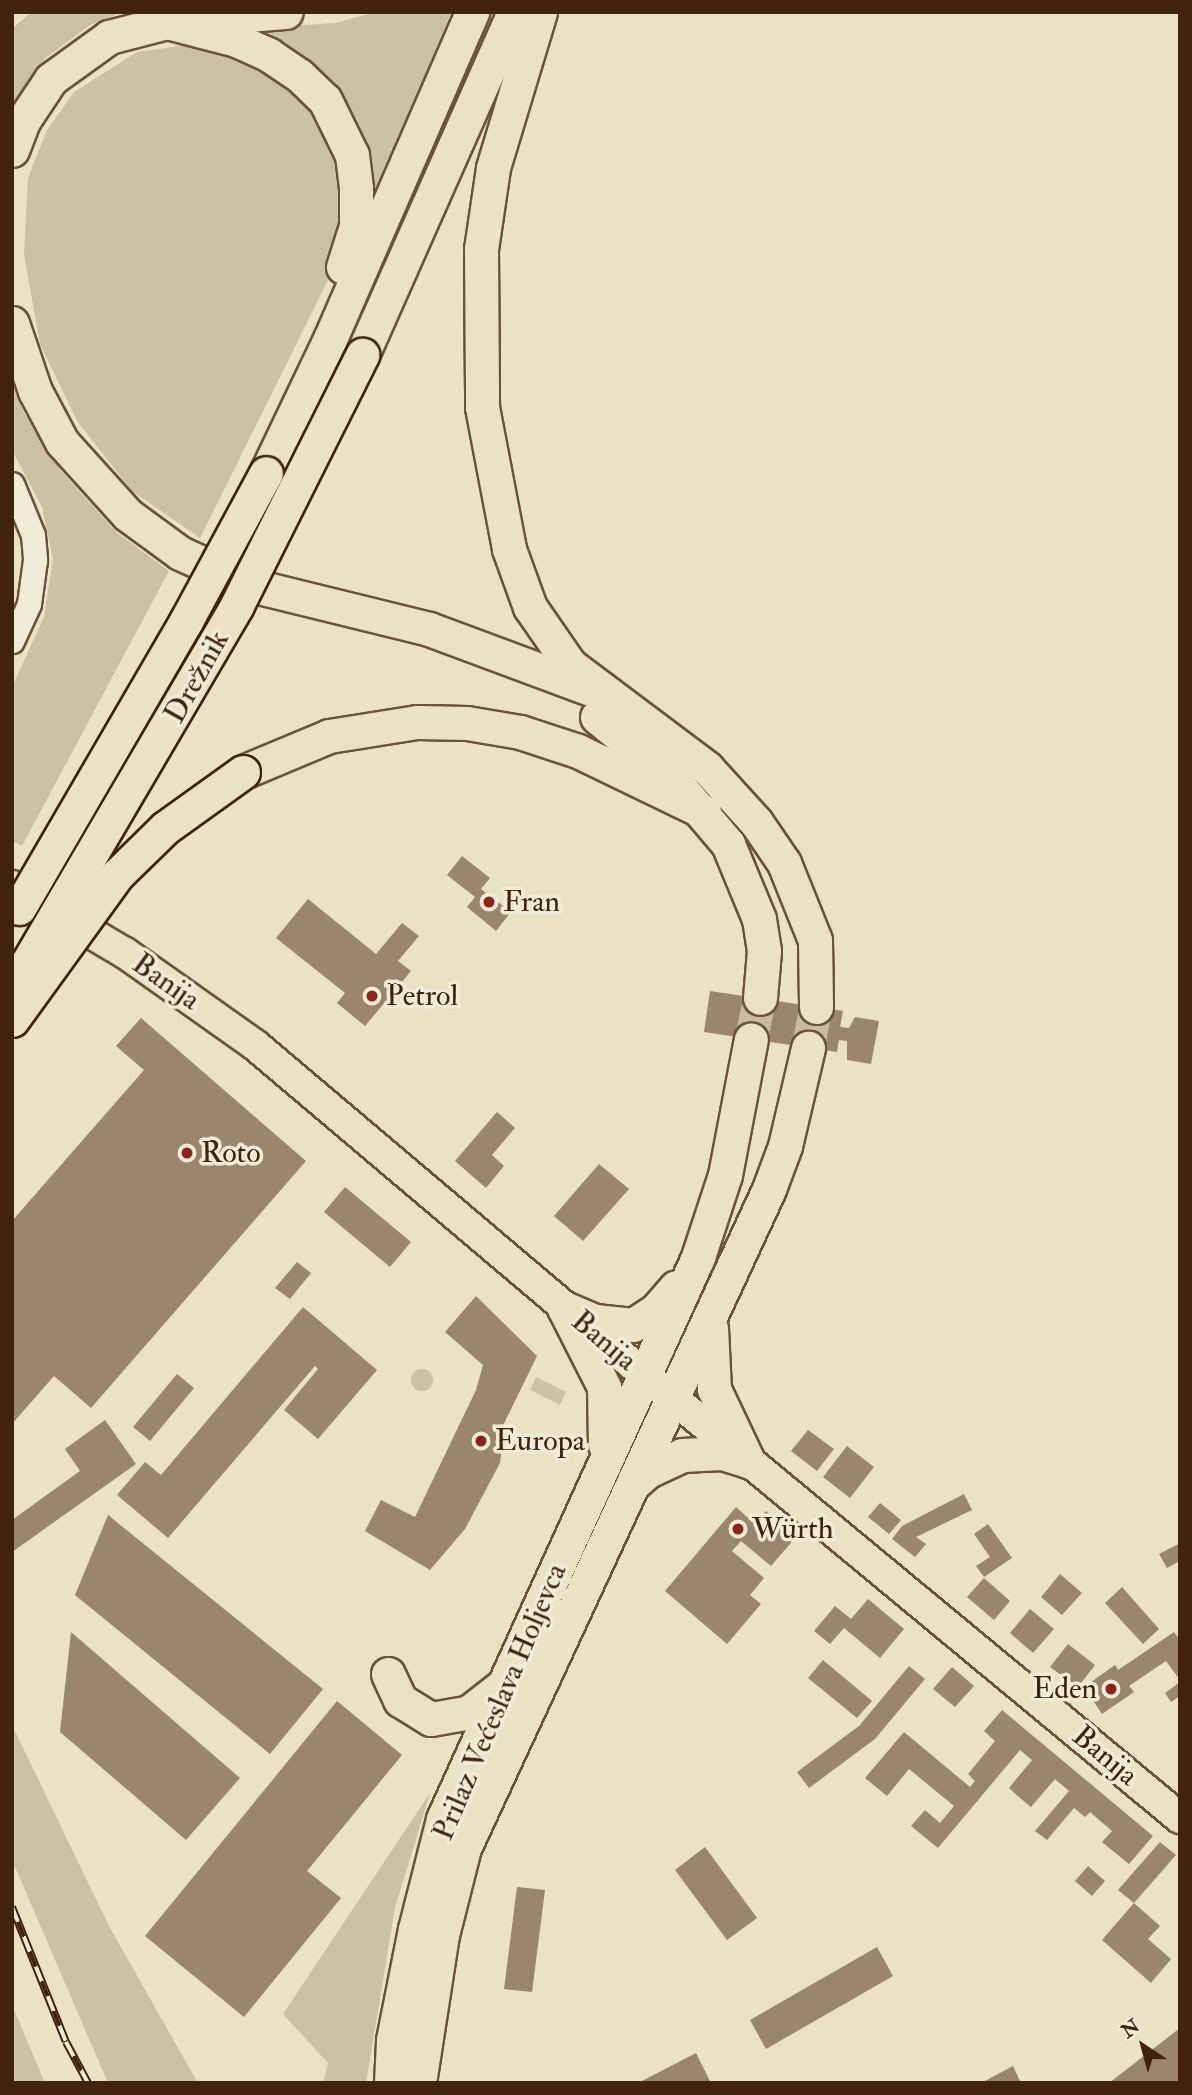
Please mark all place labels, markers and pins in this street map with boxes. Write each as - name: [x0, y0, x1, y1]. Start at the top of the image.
- place label: Fran: [503, 884, 560, 920]
- marker: Fran: [481, 894, 497, 910]
- place label: Petrol: [386, 978, 458, 1014]
- marker: Petrol: [364, 988, 380, 1004]
- place label: Roto: [201, 1135, 261, 1171]
- marker: Roto: [179, 1145, 195, 1161]
- place label: Europa: [495, 1423, 585, 1459]
- marker: Europa: [473, 1433, 489, 1449]
- place label: Würth: [752, 1511, 833, 1547]
- marker: Würth: [730, 1521, 746, 1537]
- place label: Eden: [1033, 1671, 1097, 1707]
- marker: Eden: [1103, 1681, 1119, 1697]

